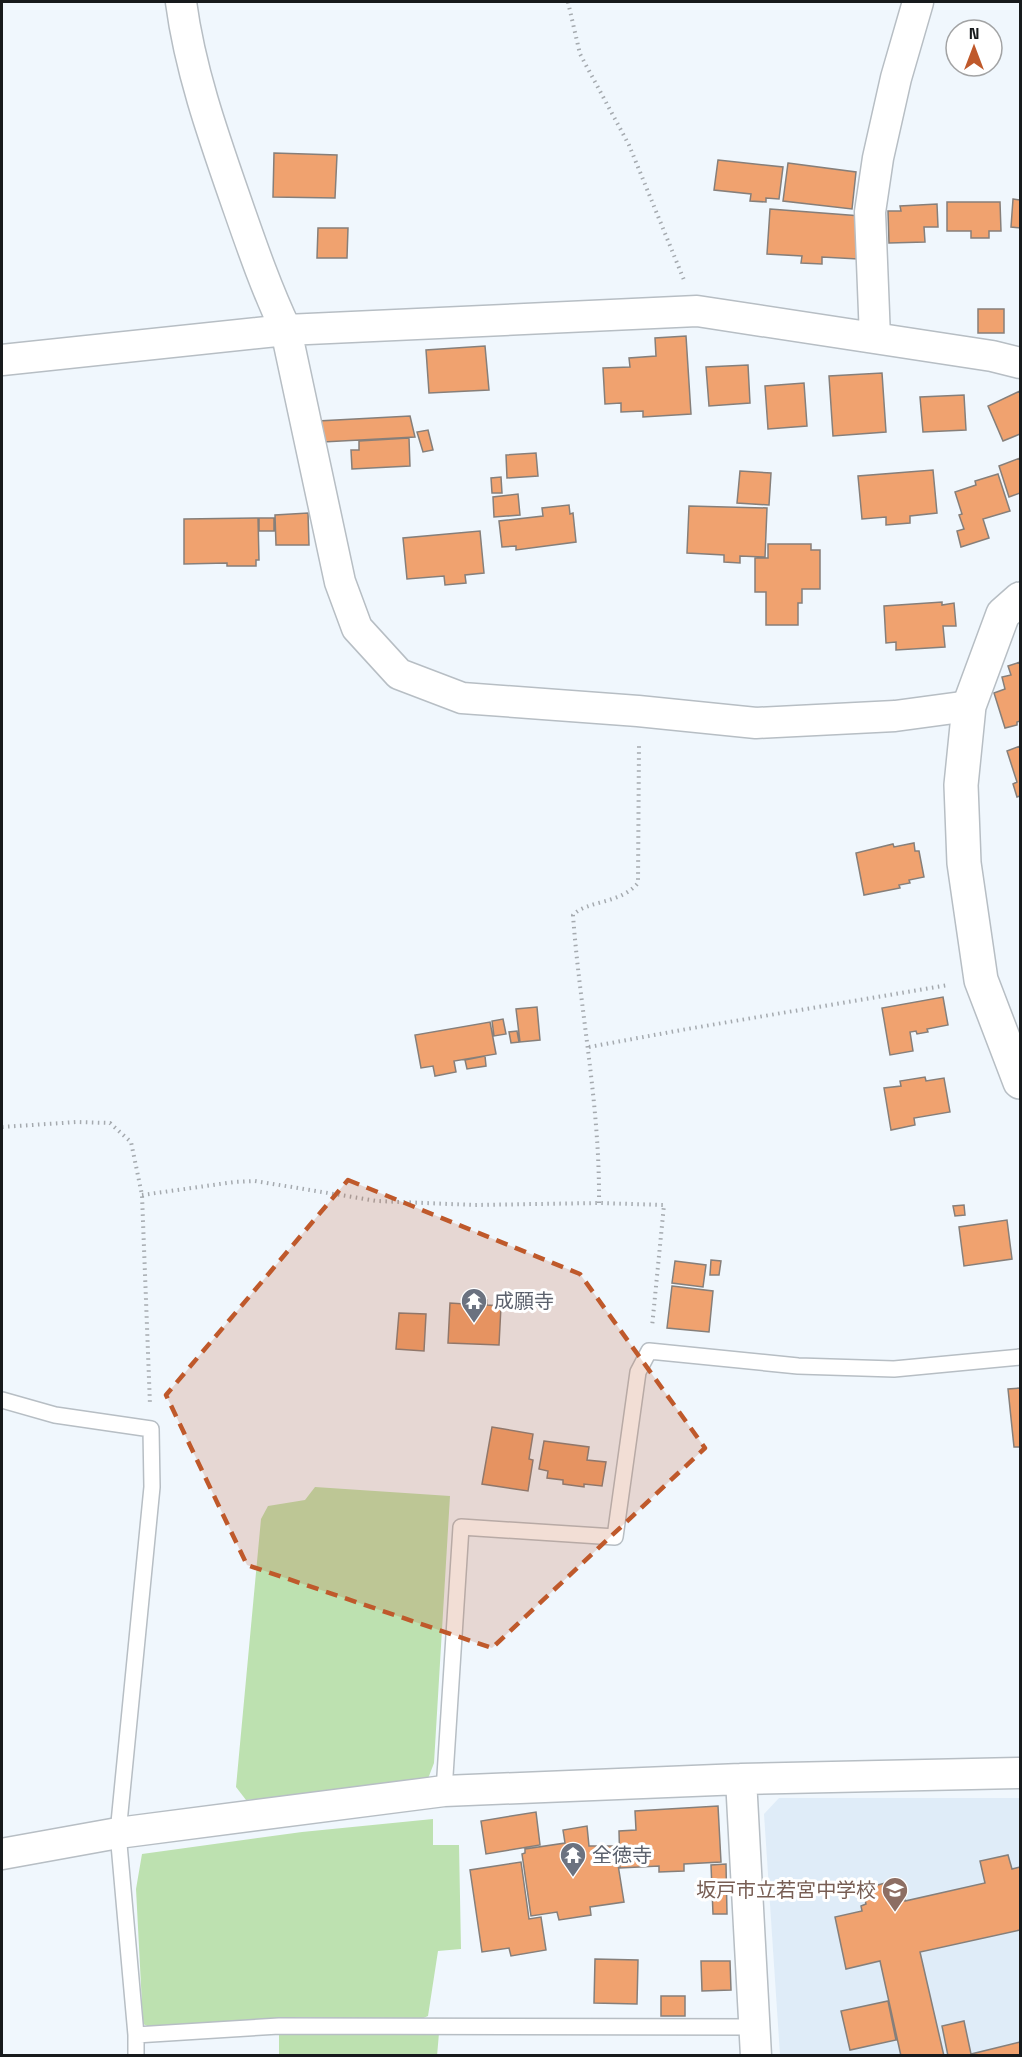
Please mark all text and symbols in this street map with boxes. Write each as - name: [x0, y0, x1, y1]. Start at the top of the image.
- north arrow: [944, 18, 1004, 78]
- text: N: [969, 23, 979, 44]
- temple icon: 成願寺: [459, 1286, 489, 1324]
- place label: 成願寺: [494, 1288, 554, 1314]
- temple icon: 全徳寺: [558, 1840, 588, 1878]
- place label: 全徳寺: [592, 1842, 652, 1868]
- school or university icon: 坂戸市立若宮中学校: [880, 1875, 910, 1913]
- place label: 坂戸市立若宮中学校: [696, 1877, 876, 1903]

